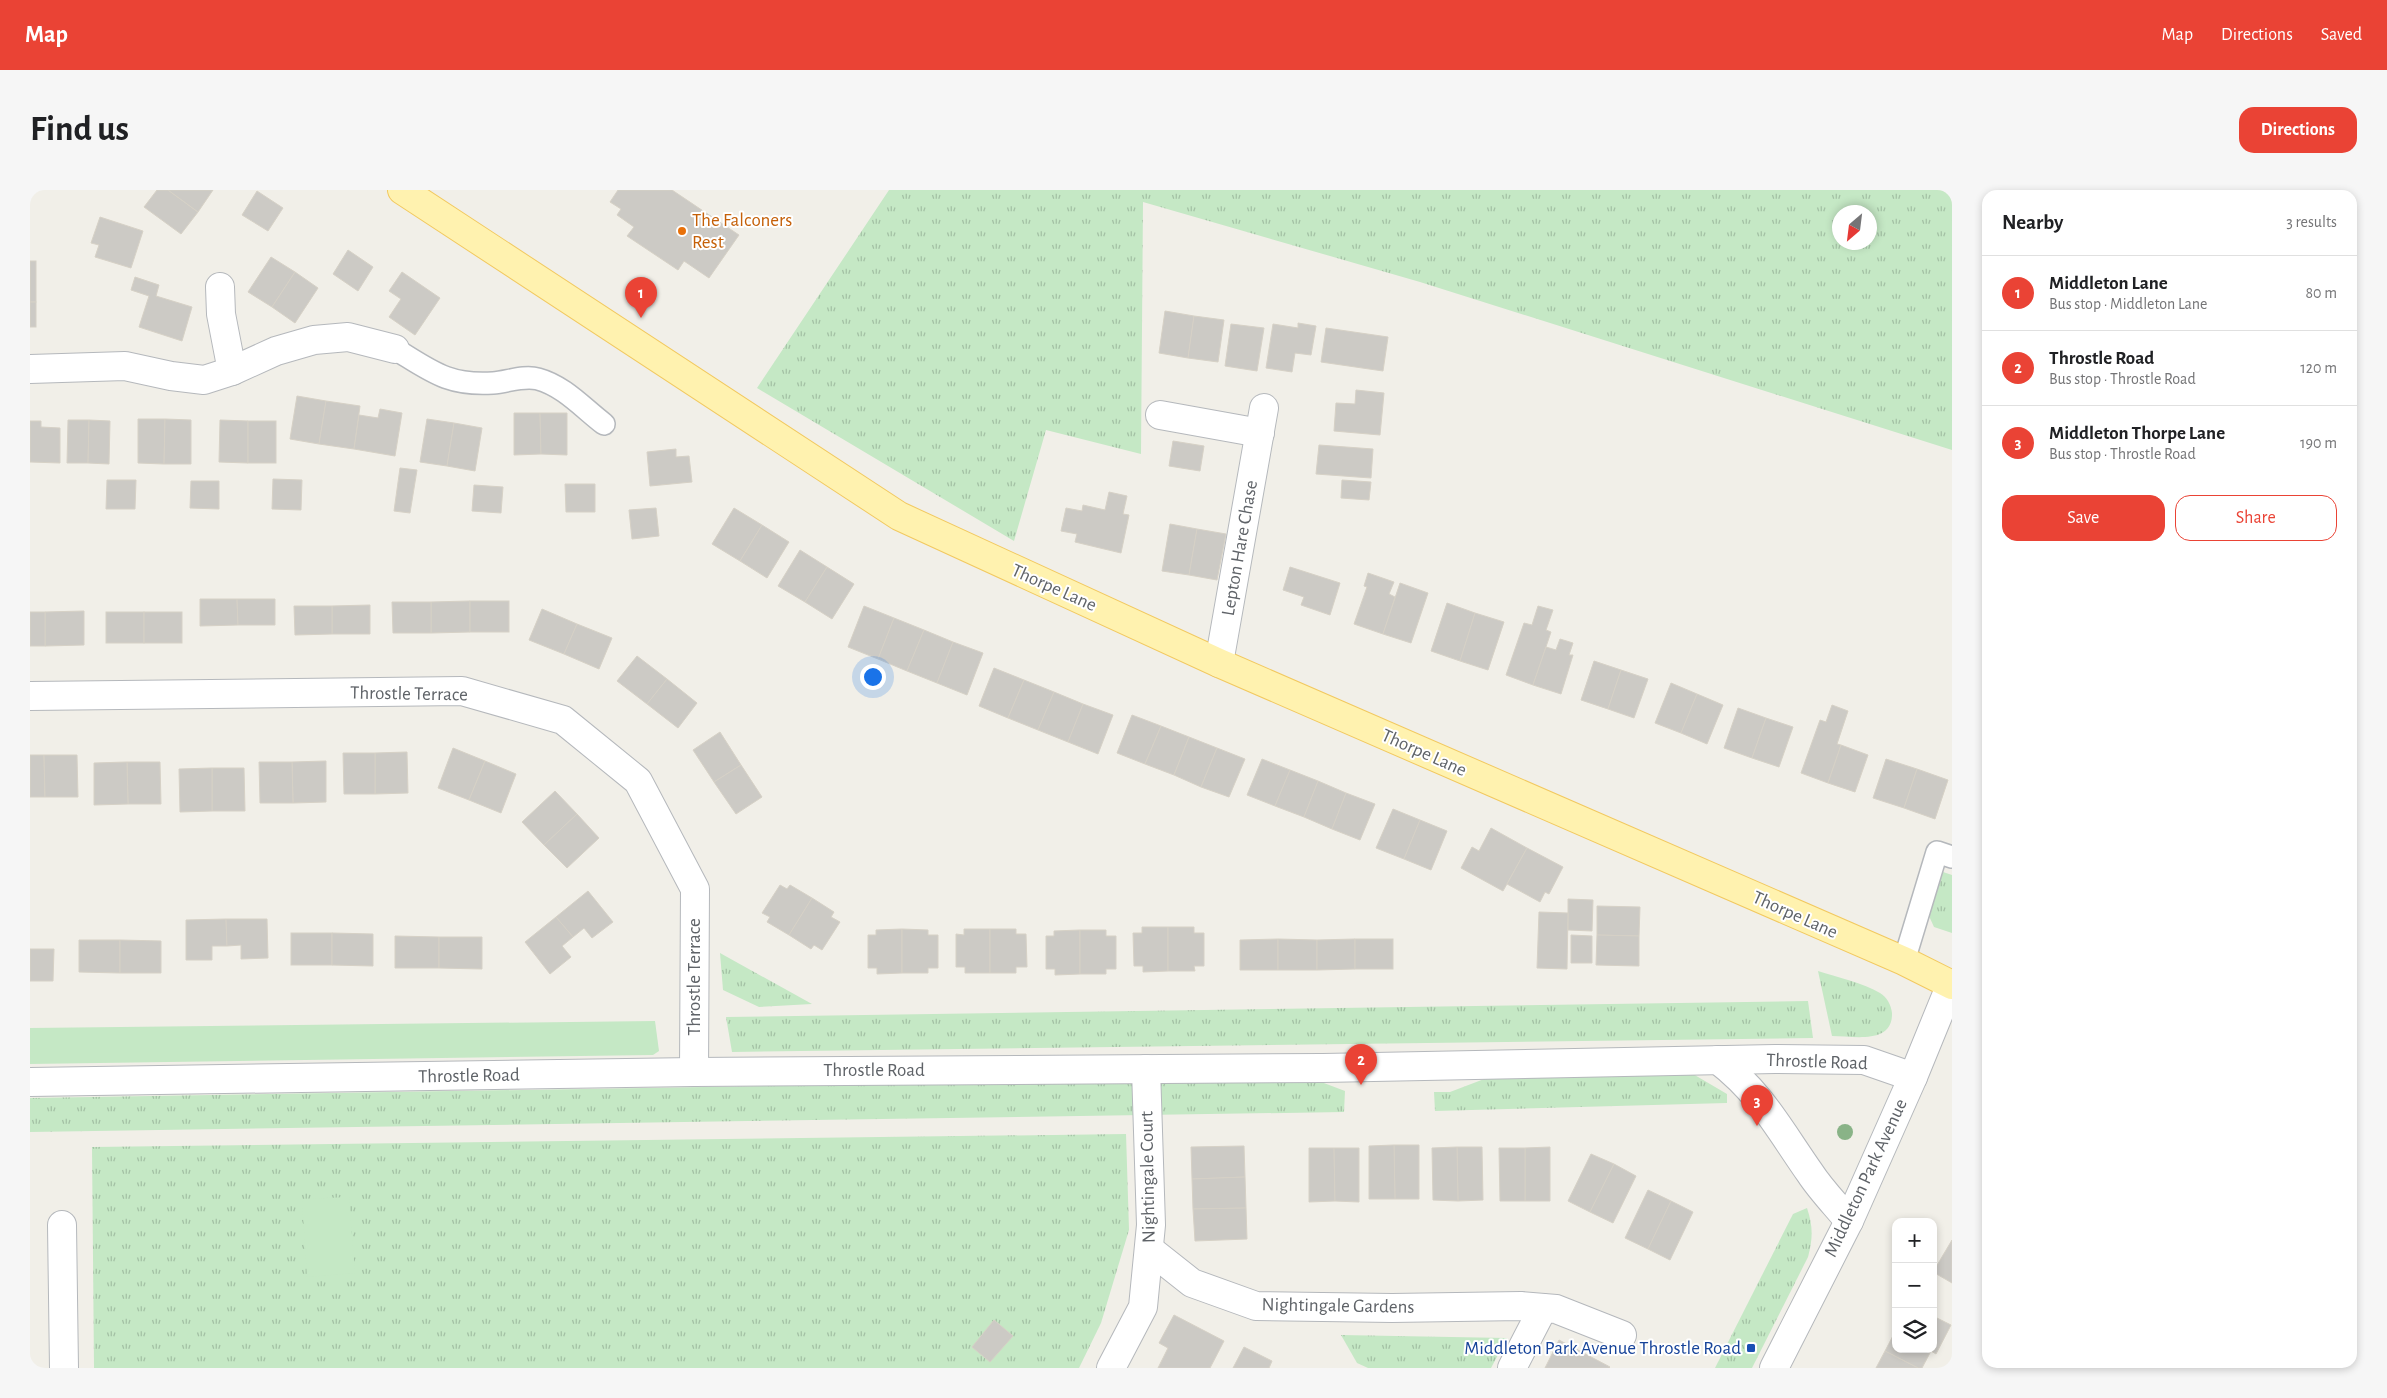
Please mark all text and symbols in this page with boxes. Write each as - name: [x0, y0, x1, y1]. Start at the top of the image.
- text: Map: [25, 23, 68, 47]
- text: Map: [2162, 26, 2193, 44]
- text: Directions: [2221, 26, 2293, 44]
- text: Saved: [2321, 26, 2362, 44]
- button: Directions: [2239, 107, 2357, 153]
- text: Find us: [30, 112, 129, 147]
- north arrow: [1832, 205, 1877, 250]
- place label: The Falconers Rest: [692, 211, 792, 252]
- text: Nearby: [2002, 212, 2063, 233]
- text: 3 results: [2286, 214, 2337, 230]
- marker: The Falconers Rest: [676, 225, 688, 237]
- text: Middleton Lane: [2049, 274, 2168, 293]
- pin: 1: [625, 277, 657, 318]
- text: 1: [2015, 285, 2021, 301]
- text: 80 m: [2306, 285, 2337, 301]
- text: Bus stop · Middleton Lane: [2049, 296, 2207, 312]
- text: Throstle Road: [2049, 349, 2154, 368]
- text: 2: [2014, 360, 2022, 376]
- text: 120 m: [2300, 360, 2337, 376]
- text: Bus stop · Throstle Road: [2049, 371, 2196, 387]
- text: Middleton Thorpe Lane: [2049, 424, 2225, 443]
- text: 3: [2015, 435, 2021, 451]
- text: 190 m: [2300, 435, 2337, 451]
- text: Bus stop · Throstle Road: [2049, 446, 2196, 462]
- street label: Lepton Hare Chase: [1219, 479, 1261, 617]
- button: Save: [2002, 495, 2165, 541]
- button: Share: [2175, 495, 2337, 541]
- street label: Thorpe Lane: [1009, 561, 1099, 615]
- your location: [860, 664, 886, 690]
- street label: Throstle Terrace: [350, 683, 468, 705]
- street label: Thorpe Lane: [1379, 726, 1469, 780]
- street label: Thorpe Lane: [1750, 888, 1840, 942]
- street label: Throstle Terrace: [685, 918, 704, 1036]
- pin: 2: [1345, 1044, 1377, 1085]
- street label: Throstle Road: [1766, 1051, 1868, 1073]
- street label: Throstle Road: [823, 1061, 925, 1080]
- street label: Throstle Road: [418, 1066, 520, 1086]
- pin: 3: [1741, 1085, 1773, 1126]
- street label: Middleton Park Avenue: [1821, 1096, 1911, 1260]
- street label: Nightingale Court: [1137, 1111, 1159, 1243]
- map controls: [1892, 1218, 1937, 1353]
- button: +: [1892, 1218, 1937, 1263]
- button: −: [1892, 1263, 1937, 1308]
- street label: Nightingale Gardens: [1261, 1295, 1415, 1317]
- button: layers: [1892, 1308, 1937, 1353]
- place label: Middleton Park Avenue Throstle Road: [1464, 1339, 1741, 1358]
- marker: Middleton Park Avenue Throstle Road: [1745, 1342, 1757, 1354]

